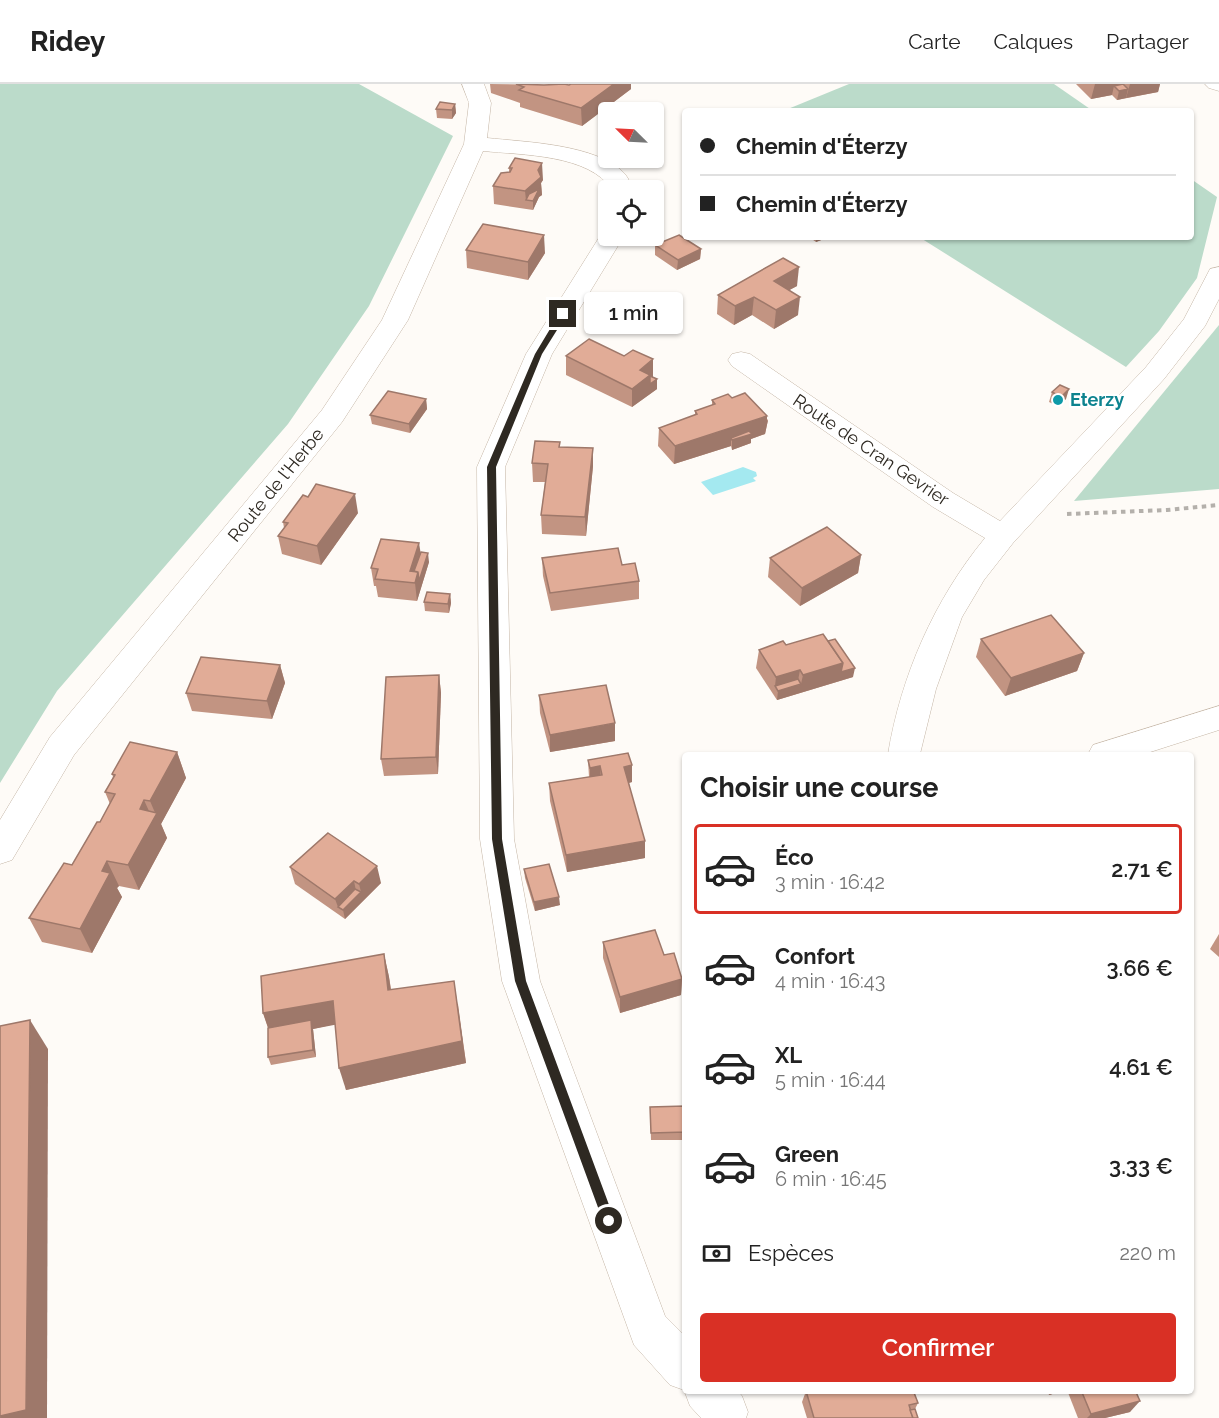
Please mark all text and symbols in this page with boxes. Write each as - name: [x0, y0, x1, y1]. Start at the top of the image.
- text: Ridey: [30, 25, 105, 58]
- text: Carte: [908, 29, 961, 54]
- text: Calques: [994, 29, 1073, 54]
- text: Partager: [1106, 29, 1189, 54]
- north arrow: [598, 102, 664, 168]
- map controls: [598, 102, 664, 246]
- text: Chemin d'Éterzy: [736, 133, 908, 159]
- button: locate: [598, 180, 664, 246]
- text: Chemin d'Éterzy: [736, 191, 908, 217]
- callout: 1 min: [584, 293, 683, 335]
- route end: [549, 300, 576, 327]
- text: 1 min: [609, 301, 658, 325]
- place label: Eterzy: [1070, 389, 1124, 410]
- street label: Route de Cran Gevrier: [789, 390, 954, 510]
- marker: Eterzy: [1051, 393, 1065, 407]
- street label: Route de l'Herbe: [223, 423, 328, 546]
- text: Choisir une course: [700, 772, 938, 803]
- icon: car: [703, 842, 757, 896]
- text: Éco: [775, 844, 814, 870]
- text: 2.71 €: [1111, 856, 1173, 882]
- text: 3 min · 16:42: [775, 870, 885, 894]
- icon: car: [703, 941, 757, 995]
- text: Confort: [775, 943, 855, 969]
- text: 3.66 €: [1107, 955, 1173, 981]
- text: 4 min · 16:43: [775, 969, 885, 993]
- icon: car: [703, 1040, 757, 1094]
- text: XL: [775, 1042, 802, 1068]
- text: 4.61 €: [1109, 1054, 1173, 1080]
- text: 5 min · 16:44: [775, 1068, 886, 1092]
- icon: car: [703, 1139, 757, 1193]
- text: Green: [775, 1141, 839, 1167]
- text: 3.33 €: [1109, 1153, 1173, 1179]
- text: 6 min · 16:45: [775, 1167, 887, 1191]
- route start: [595, 1207, 622, 1234]
- icon: cash: [700, 1237, 733, 1270]
- text: Espèces: [748, 1240, 834, 1266]
- text: 220 m: [1119, 1241, 1176, 1265]
- button: Confirmer: [700, 1313, 1176, 1382]

